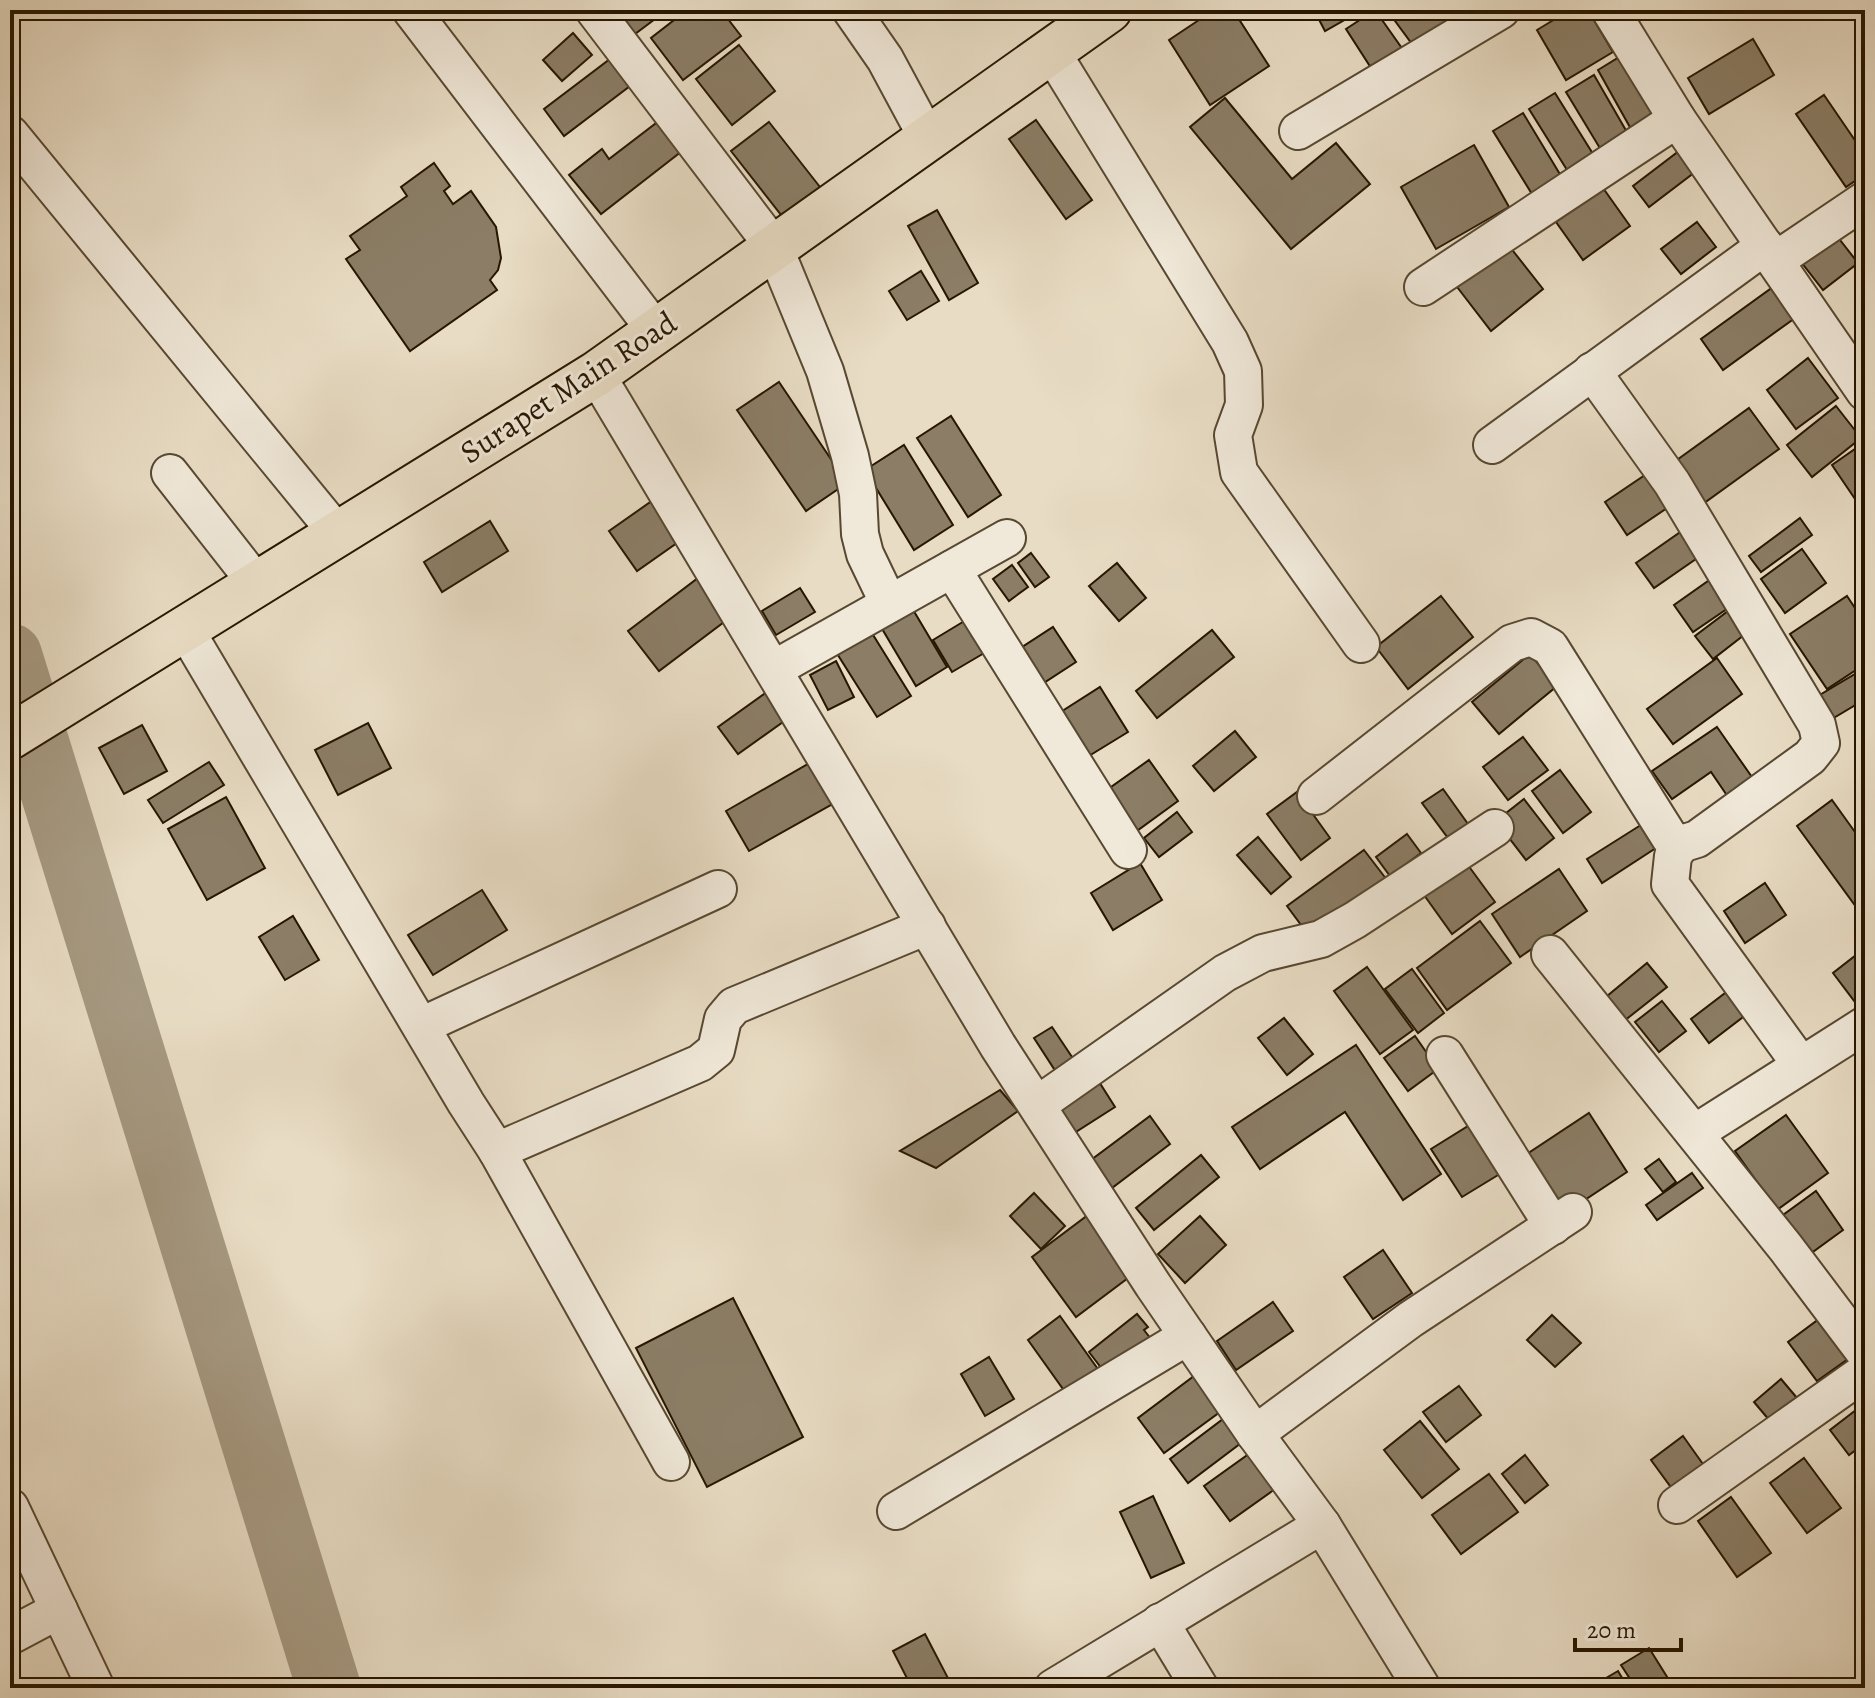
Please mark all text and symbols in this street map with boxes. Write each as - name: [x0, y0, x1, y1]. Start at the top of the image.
- street label: Surapet Main Road: [451, 300, 686, 474]
- scale bar: [1575, 1602, 1681, 1652]
- text: 20 m: [1587, 1614, 1636, 1646]

